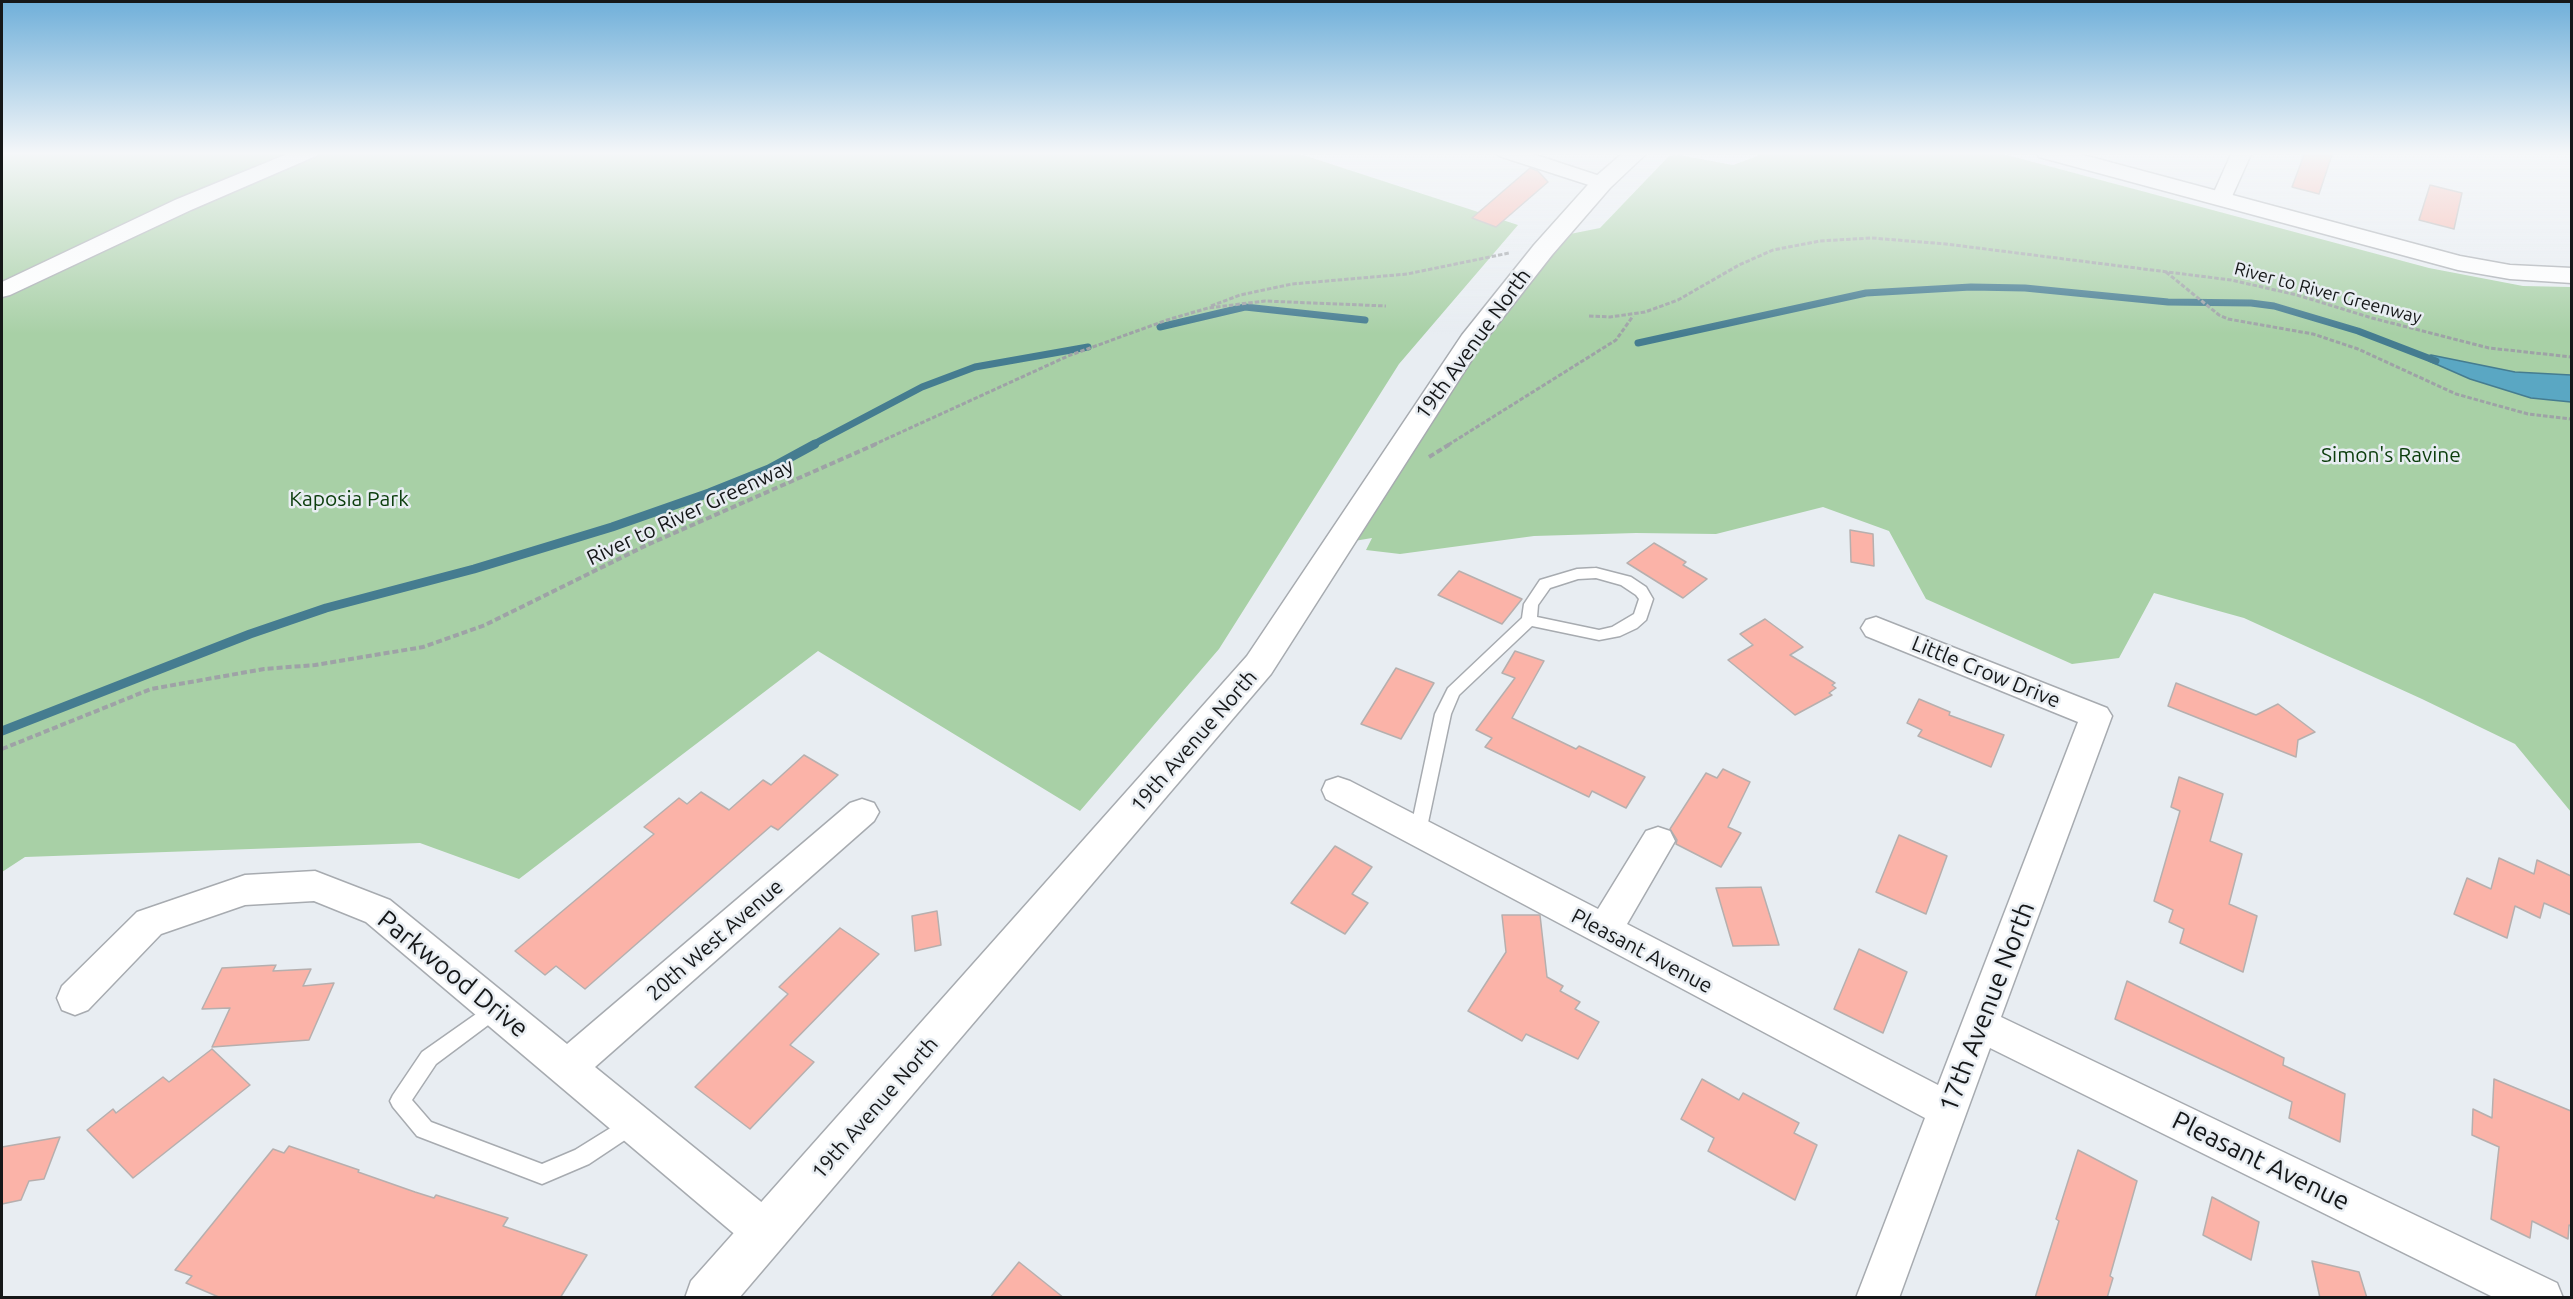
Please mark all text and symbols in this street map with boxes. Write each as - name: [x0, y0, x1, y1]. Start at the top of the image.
- street label: River to River Greenway: [2232, 258, 2424, 328]
- street label: 19th Avenue North: [1410, 264, 1536, 424]
- park label: Simon's Ravine: [2321, 442, 2461, 468]
- street label: River to River Greenway: [583, 453, 797, 571]
- park label: Kaposia Park: [289, 486, 409, 512]
- street label: Little Crow Drive: [1908, 631, 2064, 713]
- street label: 19th Avenue North: [1126, 665, 1262, 817]
- street label: 20th West Avenue: [642, 874, 788, 1006]
- street label: 17th Avenue North: [1933, 898, 2041, 1116]
- street label: Pleasant Avenue: [1567, 903, 1717, 999]
- street label: Parkwood Drive: [371, 904, 535, 1044]
- street label: 19th Avenue North: [807, 1032, 943, 1184]
- street label: Pleasant Avenue: [2167, 1105, 2355, 1217]

